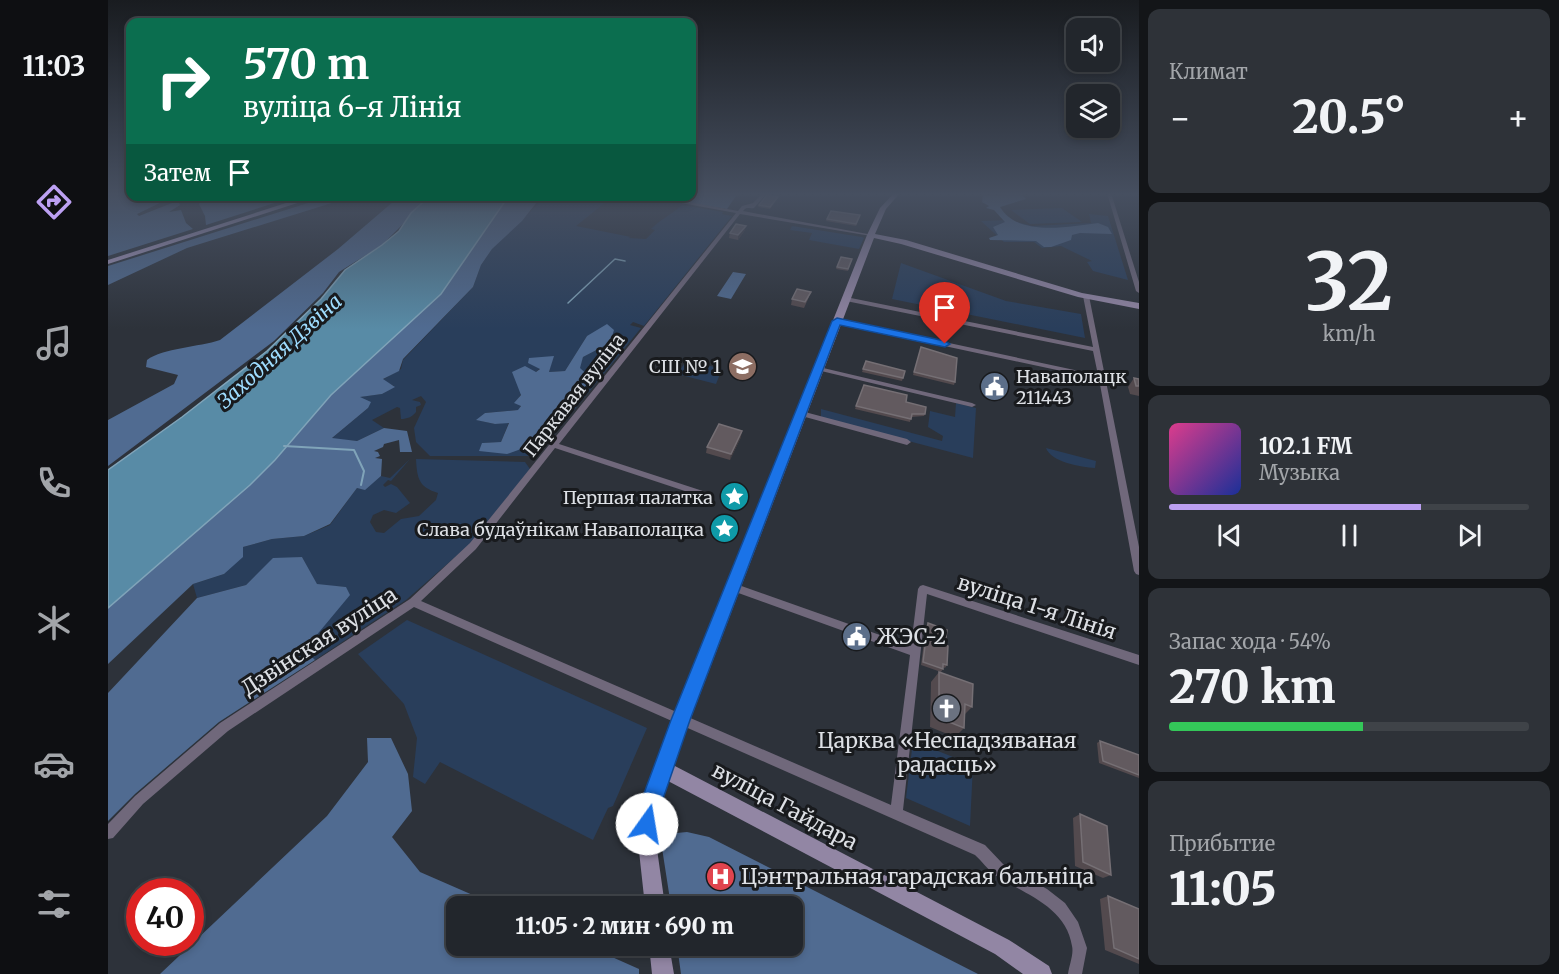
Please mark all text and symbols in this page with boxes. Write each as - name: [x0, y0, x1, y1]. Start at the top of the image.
- map controls: [1066, 18, 1120, 138]
- button: sound: [1066, 18, 1120, 72]
- text: 570 m: [243, 38, 369, 90]
- icon: right: [144, 42, 222, 120]
- text: 11:03: [23, 49, 85, 83]
- text: Климат: [1169, 59, 1248, 84]
- button: layers: [1066, 84, 1120, 138]
- text: 20.5°: [1292, 89, 1406, 145]
- text: вуліца 6-я Лінія: [243, 90, 462, 124]
- text: −: [1169, 98, 1191, 139]
- text: +: [1507, 98, 1529, 139]
- icon: arrive: [223, 156, 256, 189]
- text: Затем: [144, 159, 211, 187]
- icon: directions: [33, 181, 75, 223]
- text: 32: [1305, 233, 1393, 331]
- pin: [919, 282, 970, 344]
- water label: Заходняя Дзвіна: [211, 288, 347, 414]
- icon: arrive: [928, 291, 961, 324]
- text: km/h: [1323, 321, 1375, 346]
- icon: music: [33, 322, 75, 364]
- street label: Паркавая вуліца: [519, 328, 630, 461]
- school or university icon: СШ № 1: [726, 350, 758, 382]
- place label: СШ № 1: [649, 355, 721, 378]
- place label: Наваполацк 211443: [1016, 365, 1127, 409]
- public building icon: Наваполацк 211443: [979, 370, 1011, 402]
- text: 102.1 FM: [1259, 432, 1352, 460]
- text: Музыка: [1259, 460, 1340, 485]
- icon: phone: [33, 462, 75, 504]
- place icon: Першая палатка: [718, 481, 750, 513]
- place label: Першая палатка: [563, 486, 713, 509]
- place icon: Слава будаўнікам Наваполацка: [709, 513, 741, 545]
- place label: Слава будаўнікам Наваполацка: [417, 518, 704, 541]
- icon: previous: [1213, 519, 1246, 552]
- icon: pause: [1333, 519, 1366, 552]
- icon: next: [1453, 519, 1486, 552]
- street label: вуліца 1-я Лінія: [954, 569, 1120, 645]
- street label: Дзвінская вуліца: [236, 581, 402, 701]
- icon: climate: [33, 602, 75, 644]
- public building icon: ЖЭС-2: [840, 620, 872, 652]
- place label: ЖЭС-2: [877, 623, 946, 650]
- text: Запас хода · 54%: [1169, 629, 1331, 654]
- text: 270 km: [1169, 659, 1335, 715]
- church icon: Царква «Неспадзяваная радасць»: [931, 693, 963, 725]
- place label: Царква «Неспадзяваная радасць»: [817, 727, 1077, 778]
- icon: car: [33, 743, 75, 785]
- street label: вуліца Гайдара: [708, 756, 862, 856]
- position arrow: [615, 792, 679, 856]
- text: Прибытие: [1169, 831, 1275, 856]
- hospital icon: Цэнтральная гарадская бальніца: [704, 860, 736, 892]
- text: 11:05: [1169, 861, 1277, 917]
- place label: Цэнтральная гарадская бальніца: [741, 863, 1094, 890]
- speed limit sign: 40: [126, 878, 204, 956]
- icon: filters: [33, 883, 75, 925]
- text: 11:05 · 2 мин · 690 m: [515, 912, 734, 940]

